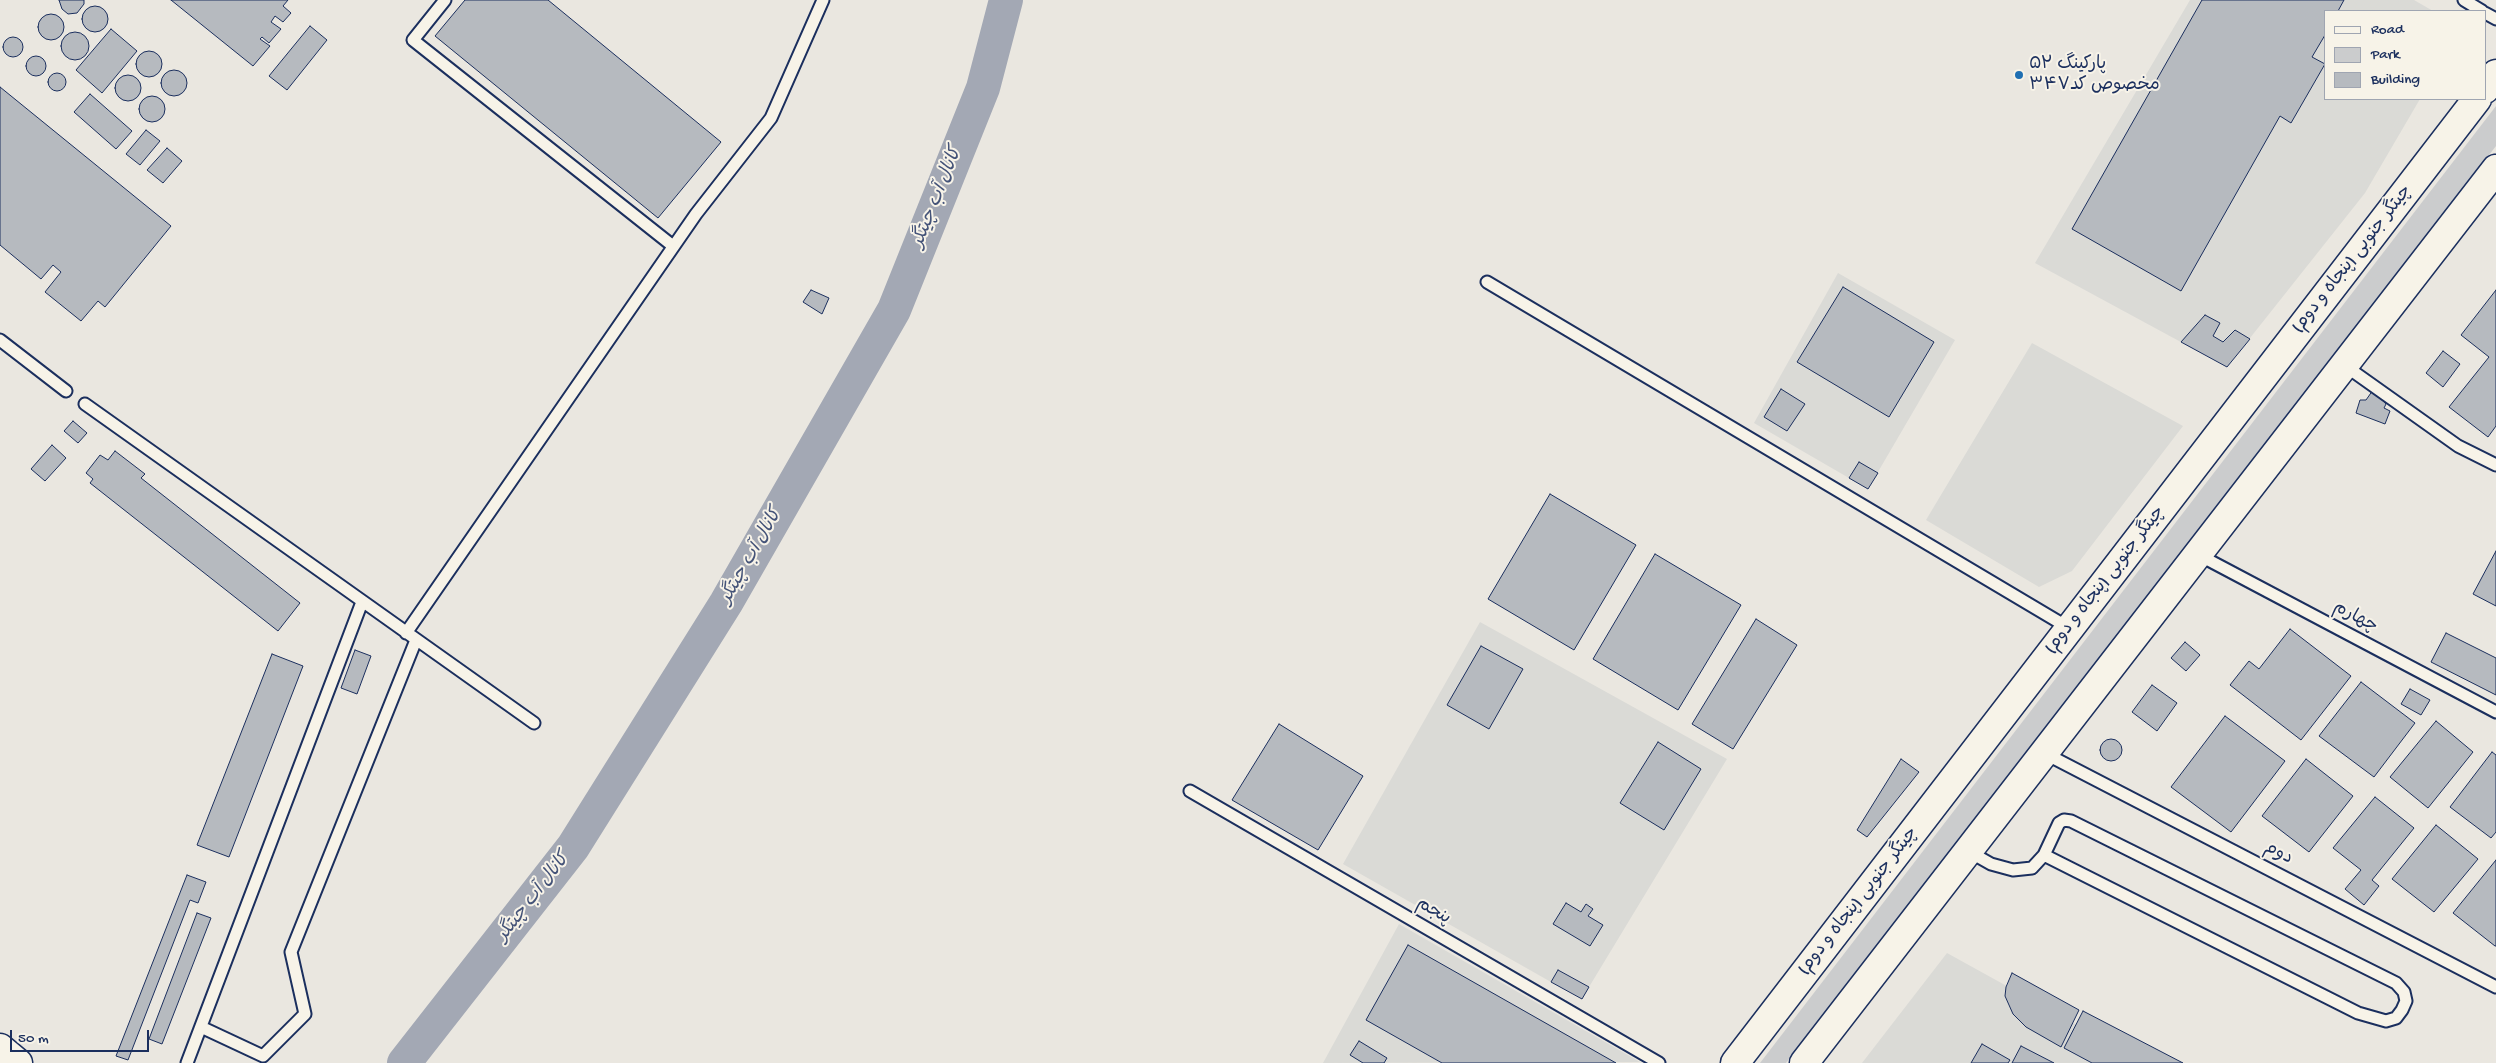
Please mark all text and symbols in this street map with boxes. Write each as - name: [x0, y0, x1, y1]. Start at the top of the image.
- legend: [2324, 10, 2486, 100]
- text: Road: [2371, 21, 2404, 39]
- text: Park: [2371, 46, 2400, 64]
- place label: پارکینگ ۵۲ مخصوص کد۳۴۷: [2029, 54, 2160, 96]
- marker: پارکینگ ۵۲ مخصوص کد۳۴۷: [2013, 69, 2025, 81]
- text: Building: [2371, 71, 2420, 89]
- water label: کانال آب چیتگر: [908, 145, 968, 251]
- street label: چیتگر جنوبی (پنجاه و دوم): [2288, 181, 2418, 339]
- street label: چیتگر جنوبی (پنجاه و دوم): [2041, 502, 2171, 660]
- water label: کانال آب چیتگر: [716, 505, 788, 609]
- street label: چهارم: [2329, 597, 2381, 639]
- street label: چیتگر جنوبی (پنجاه و دوم): [1794, 823, 1924, 981]
- street label: دوم: [2260, 838, 2296, 870]
- water label: کانال آب چیتگر: [492, 849, 576, 947]
- street label: پنجم: [1412, 894, 1454, 930]
- scale bar: [12, 1020, 151, 1052]
- text: 50 m: [18, 1030, 49, 1048]

